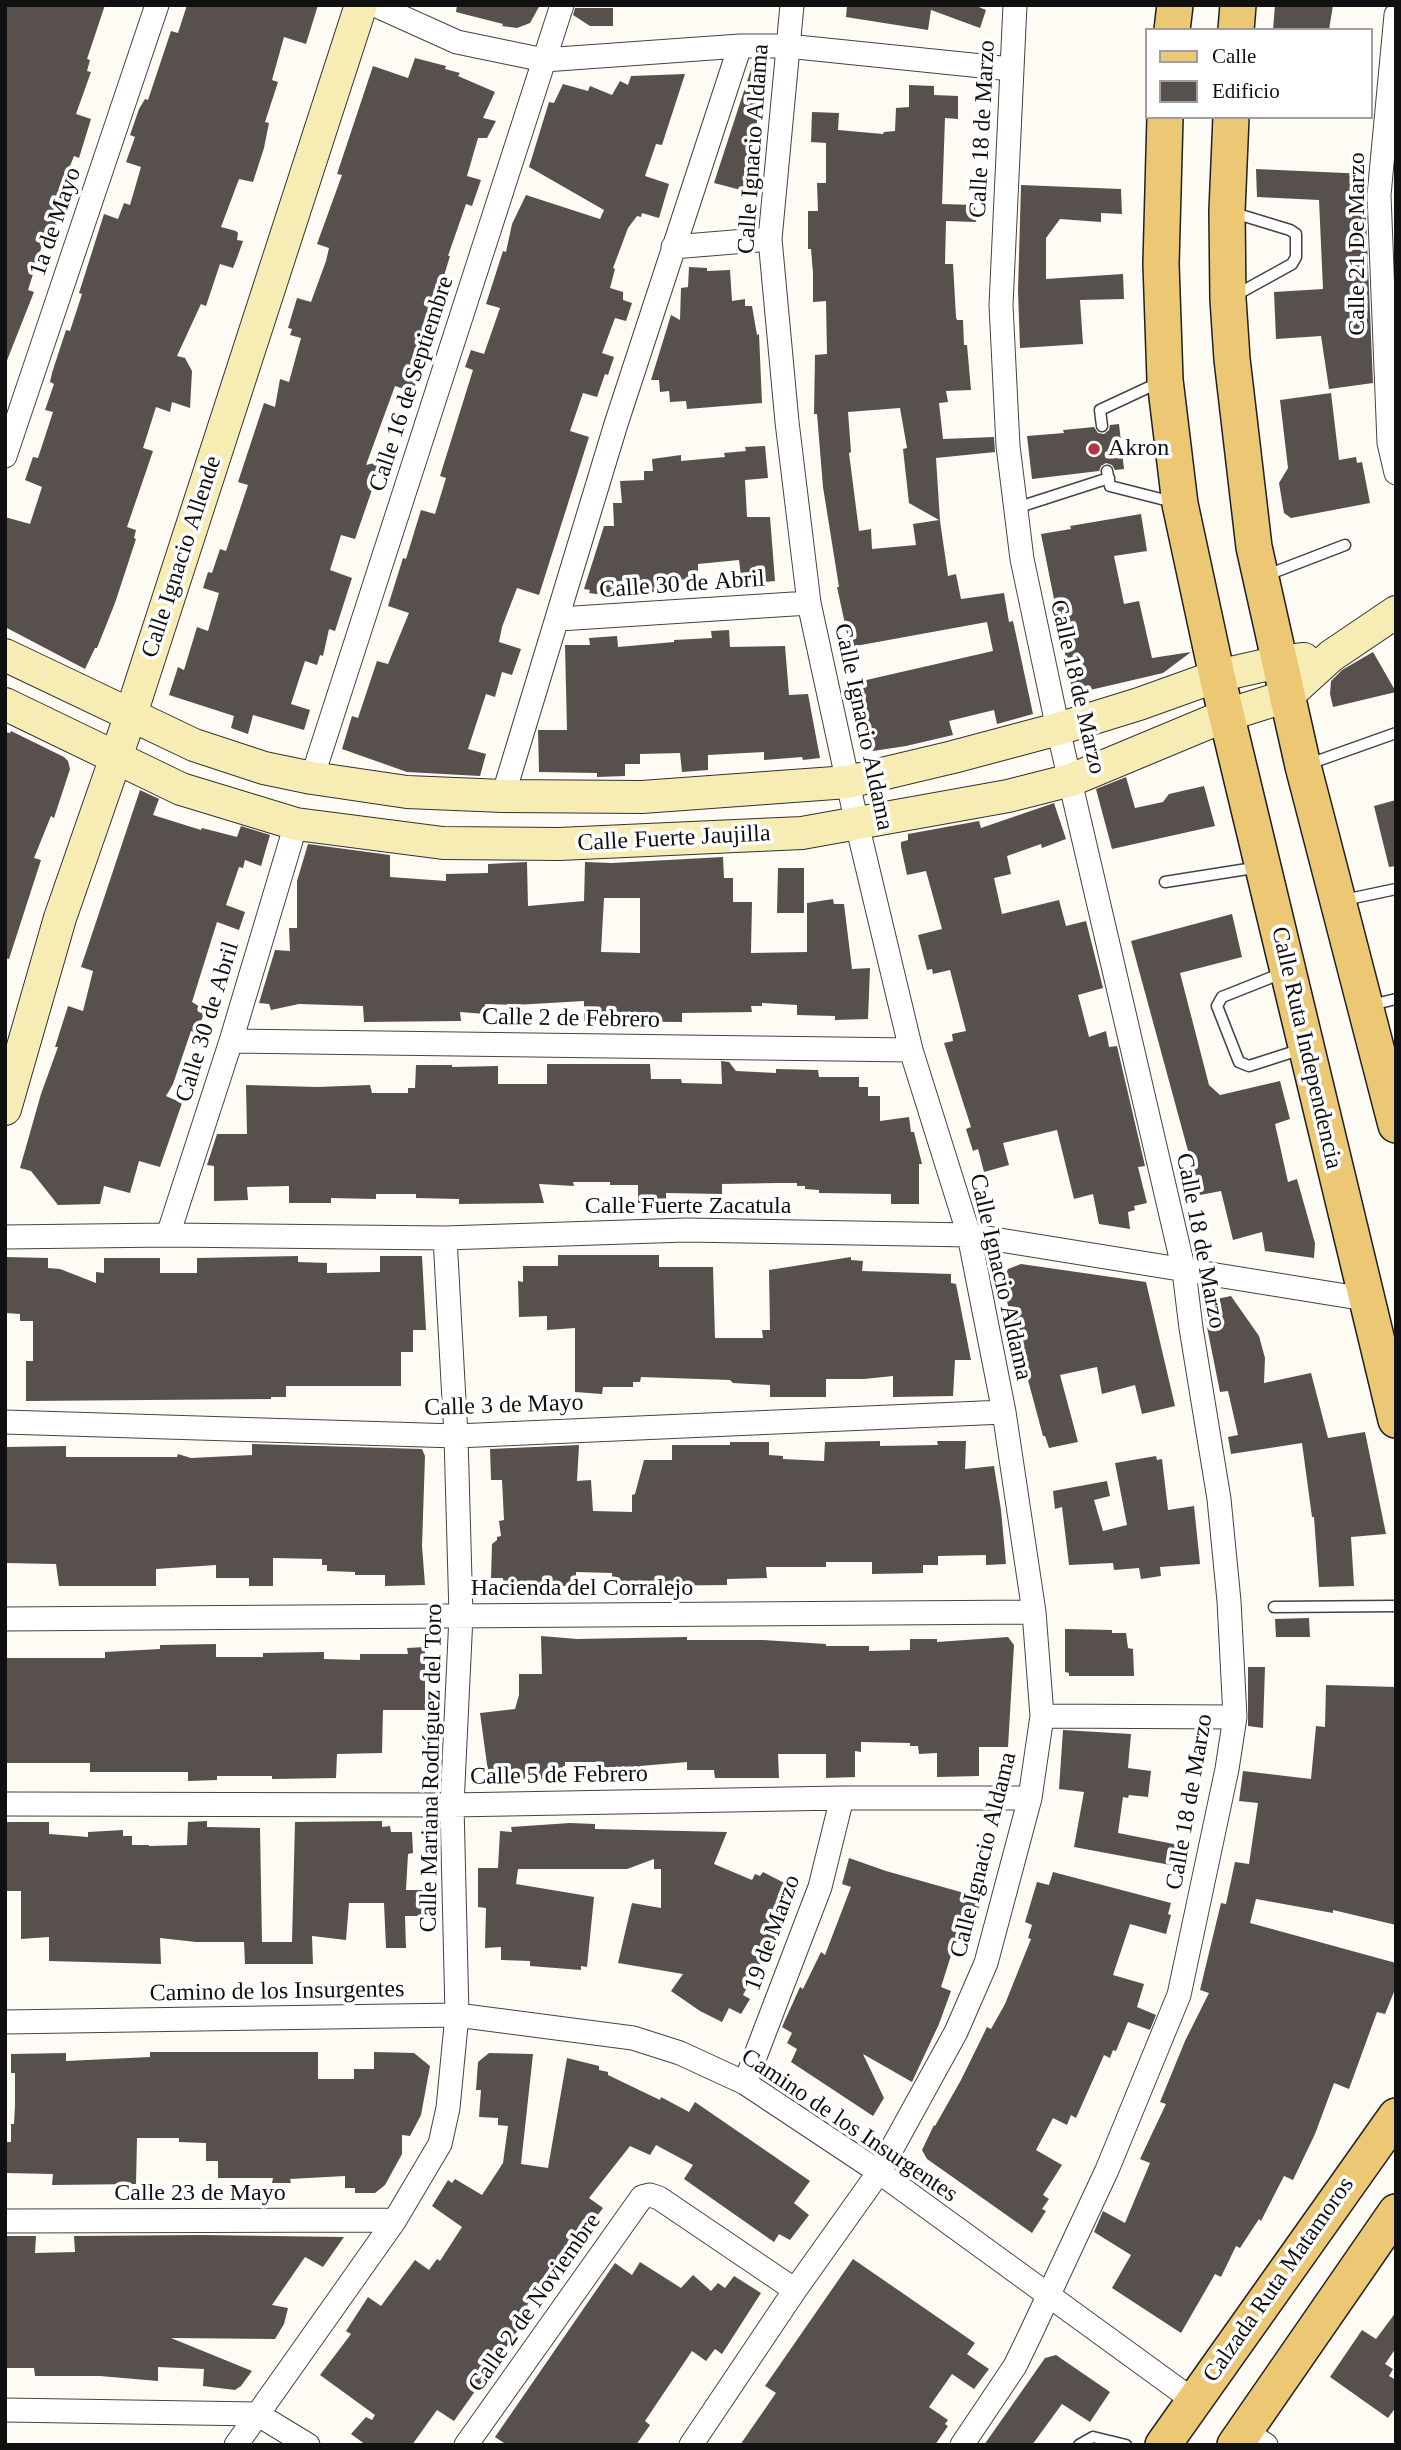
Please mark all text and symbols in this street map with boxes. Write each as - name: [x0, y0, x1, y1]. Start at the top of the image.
- legend: [1146, 28, 1373, 119]
- street label: Calle 18 de Marzo: [964, 39, 1002, 219]
- street label: Calle Ignacio Aldama: [732, 43, 776, 255]
- text: Calle: [1212, 44, 1256, 68]
- text: Edificio: [1212, 79, 1280, 103]
- street label: Calle 21 De Marzo: [1344, 152, 1372, 336]
- street label: 1a de Mayo: [24, 164, 88, 280]
- street label: Calle 16 de Septiembre: [364, 273, 460, 495]
- place label: Akron: [1108, 435, 1169, 463]
- marker: Akron: [1086, 441, 1102, 457]
- street label: Calle Ignacio Allende: [136, 452, 228, 662]
- street label: Calle 30 de Abril: [598, 565, 766, 605]
- street label: Calle 18 de Marzo: [1043, 597, 1111, 777]
- street label: Calle Ignacio Aldama: [827, 621, 899, 833]
- street label: Calle Fuerte Jaujilla: [577, 820, 771, 858]
- street label: Calle Ruta Independencia: [1264, 924, 1348, 1172]
- street label: Calle 30 de Abril: [170, 938, 246, 1106]
- street label: Calle 2 de Febrero: [482, 1003, 660, 1035]
- street label: Calle 18 de Marzo: [1169, 1151, 1231, 1331]
- street label: Calle Ignacio Aldama: [962, 1171, 1038, 1383]
- street label: Calle Fuerte Zacatula: [585, 1193, 791, 1221]
- street label: Calle 3 de Mayo: [424, 1389, 584, 1423]
- street label: Hacienda del Corralejo: [471, 1575, 693, 1603]
- street label: Calle Mariana Rodríguez del Toro: [415, 1603, 449, 1933]
- street label: Calle 18 de Marzo: [1160, 1712, 1220, 1892]
- street label: Calle Ignacio Aldama: [945, 1749, 1023, 1961]
- street label: Calle 5 de Febrero: [470, 1760, 648, 1792]
- street label: 19 de Marzo: [739, 1871, 807, 1995]
- street label: Camino de los Insurgentes: [149, 1975, 405, 2009]
- street label: Camino de los Insurgentes: [735, 2043, 963, 2209]
- street label: Calzada Ruta Matamoros: [1197, 2172, 1361, 2388]
- street label: Calle 23 de Mayo: [114, 2180, 286, 2208]
- street label: Calle 2 de Noviembre: [463, 2208, 607, 2398]

